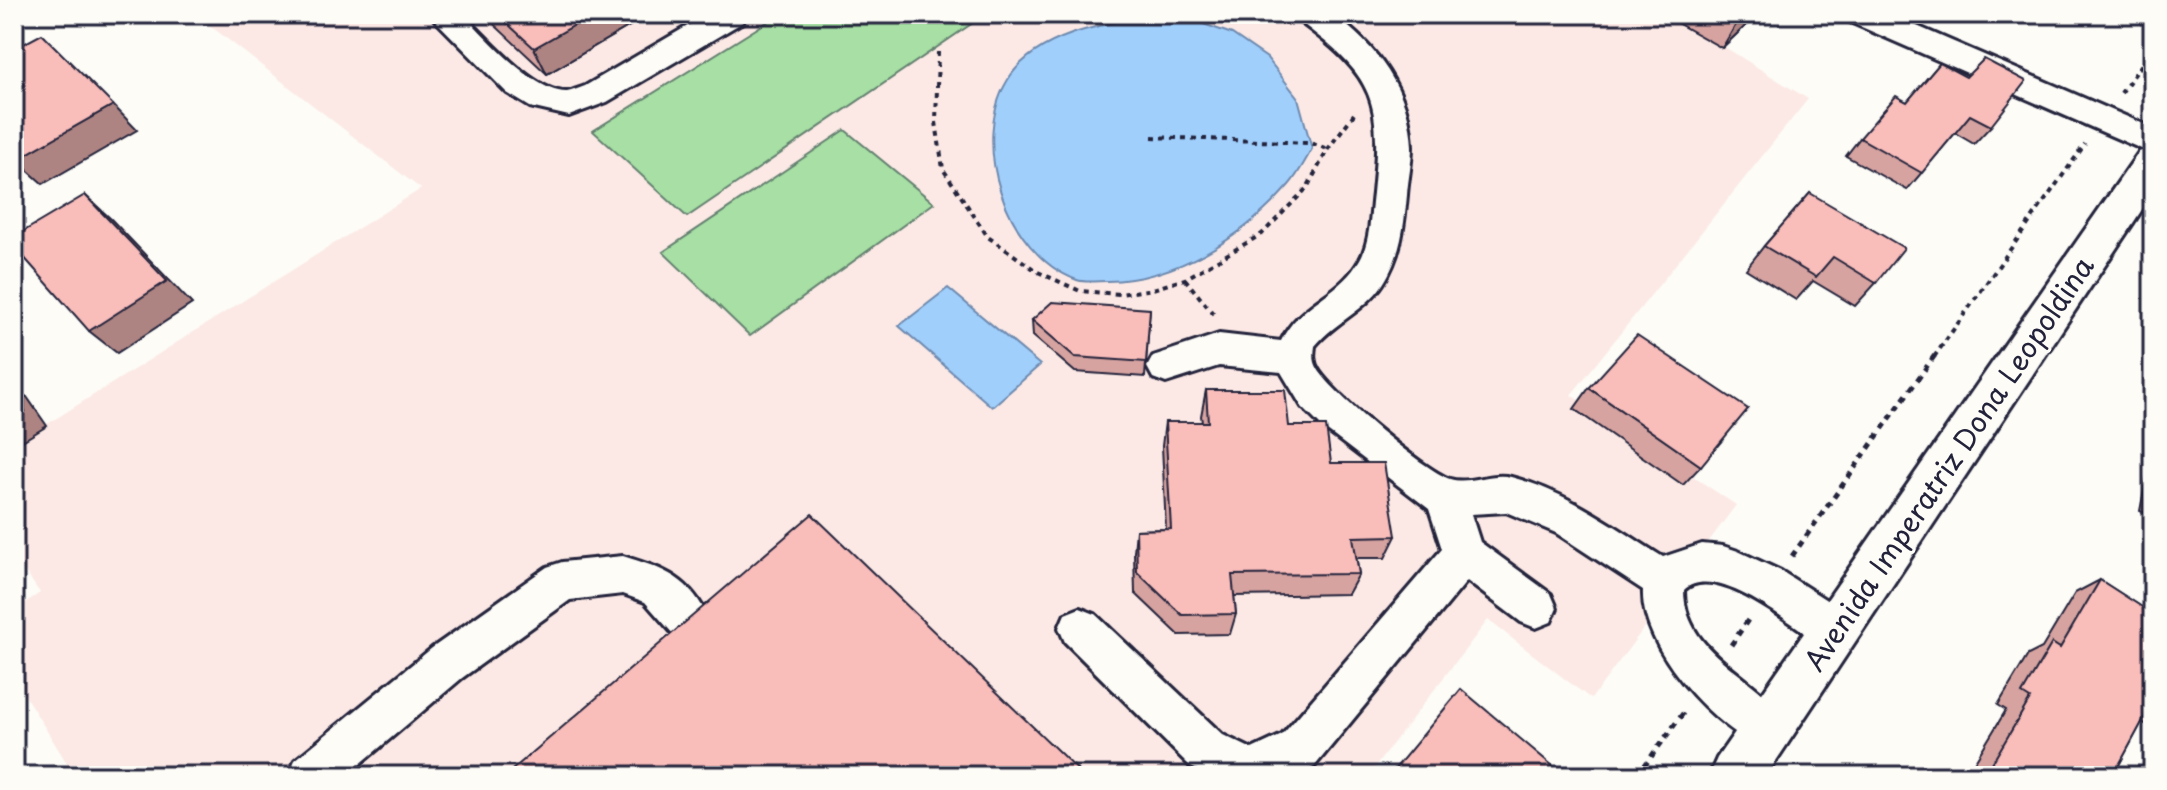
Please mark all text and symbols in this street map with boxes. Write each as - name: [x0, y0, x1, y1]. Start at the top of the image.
- street label: Avenida Imperatriz Dona Leopoldina: [1792, 247, 2104, 679]

